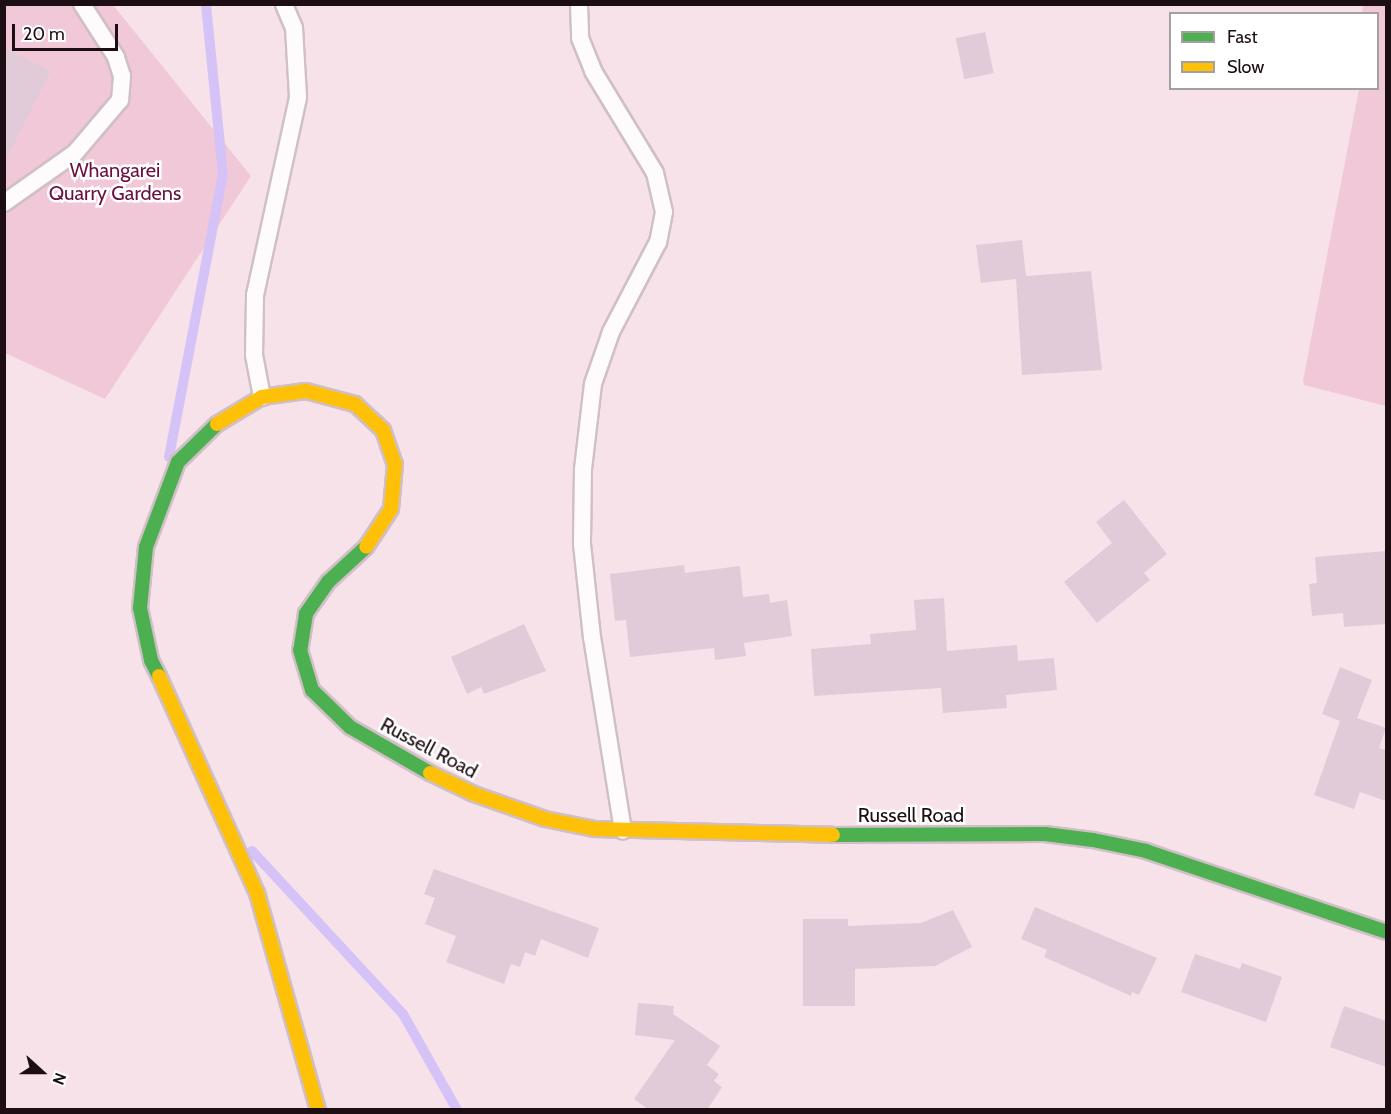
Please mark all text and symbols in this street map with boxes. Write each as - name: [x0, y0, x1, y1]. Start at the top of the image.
- scale bar: [15, 12, 122, 50]
- legend: [1169, 12, 1379, 90]
- text: 20 m: [23, 23, 65, 45]
- text: Fast: [1227, 26, 1258, 48]
- text: Slow: [1227, 56, 1264, 78]
- park label: Whangarei Quarry Gardens: [49, 159, 181, 206]
- street label: Russell Road: [376, 712, 482, 784]
- street label: Russell Road: [858, 803, 964, 827]
- north arrow: [12, 1042, 72, 1102]
- text: N: [48, 1070, 70, 1087]

